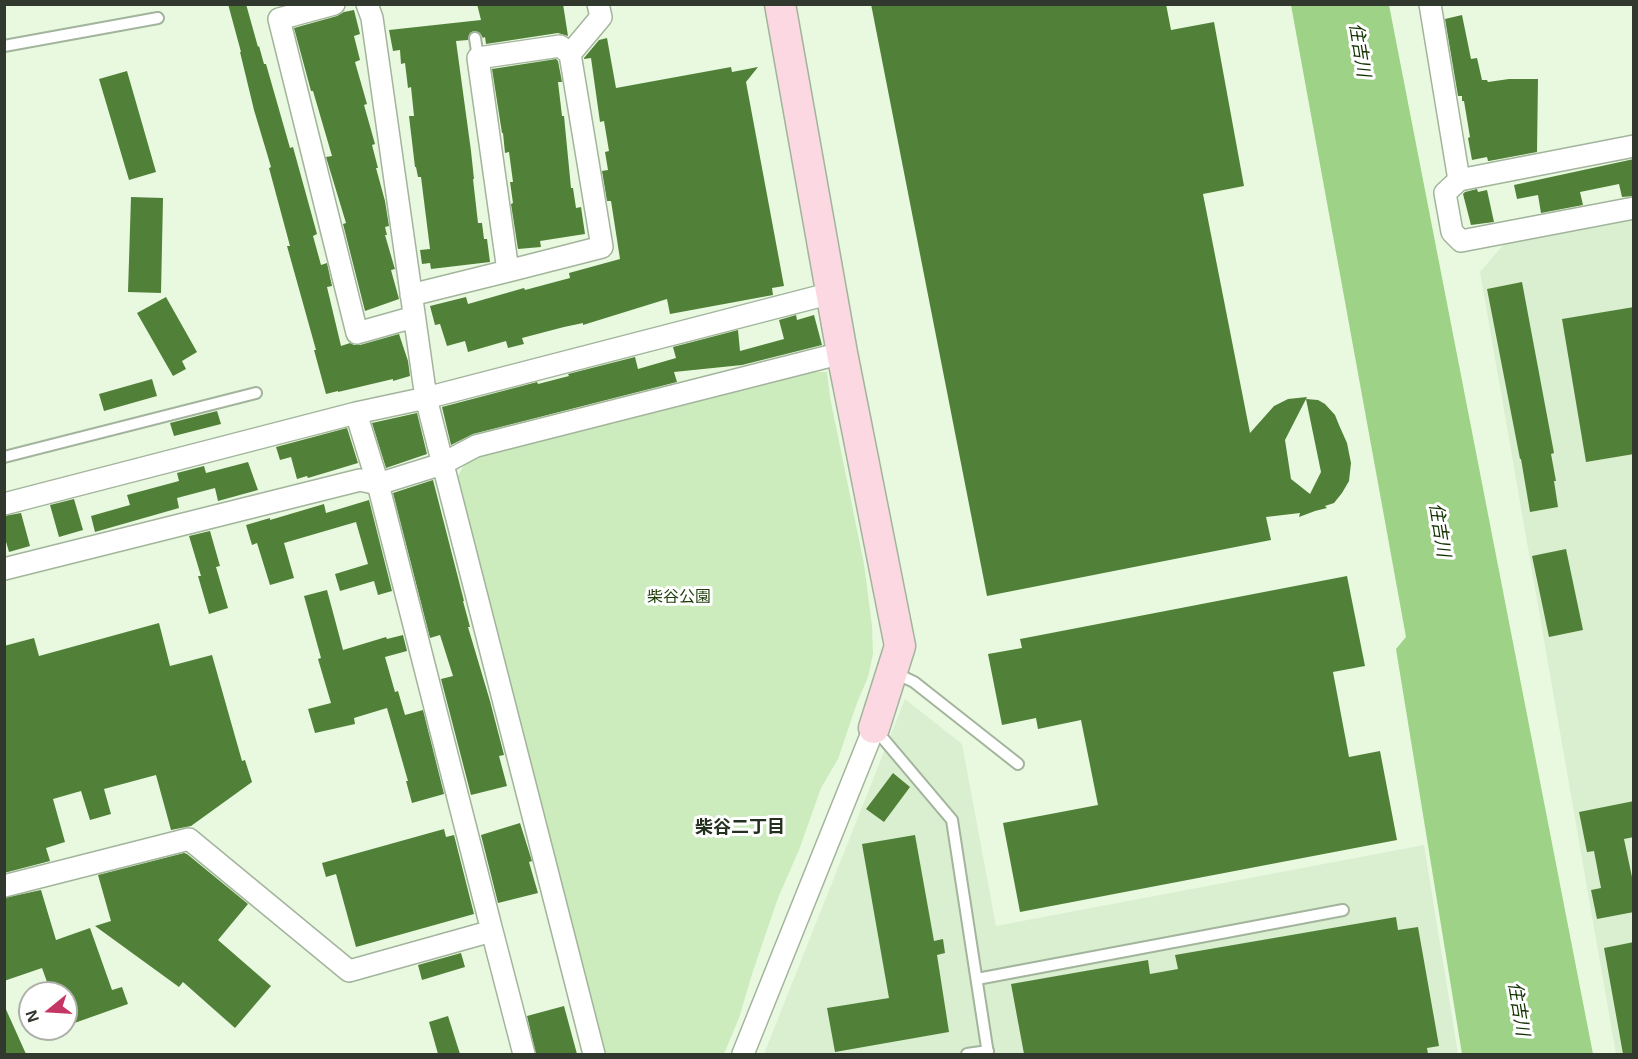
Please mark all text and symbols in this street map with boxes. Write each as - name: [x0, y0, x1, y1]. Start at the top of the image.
- water label: 住吉川: [1344, 22, 1374, 78]
- water label: 住吉川: [1424, 502, 1454, 558]
- park label: 柴谷公園: [647, 588, 711, 608]
- district label: 柴谷二丁目: [695, 817, 785, 839]
- north arrow: [18, 981, 78, 1041]
- water label: 住吉川: [1503, 981, 1533, 1037]
- text: N: [22, 1008, 42, 1024]

